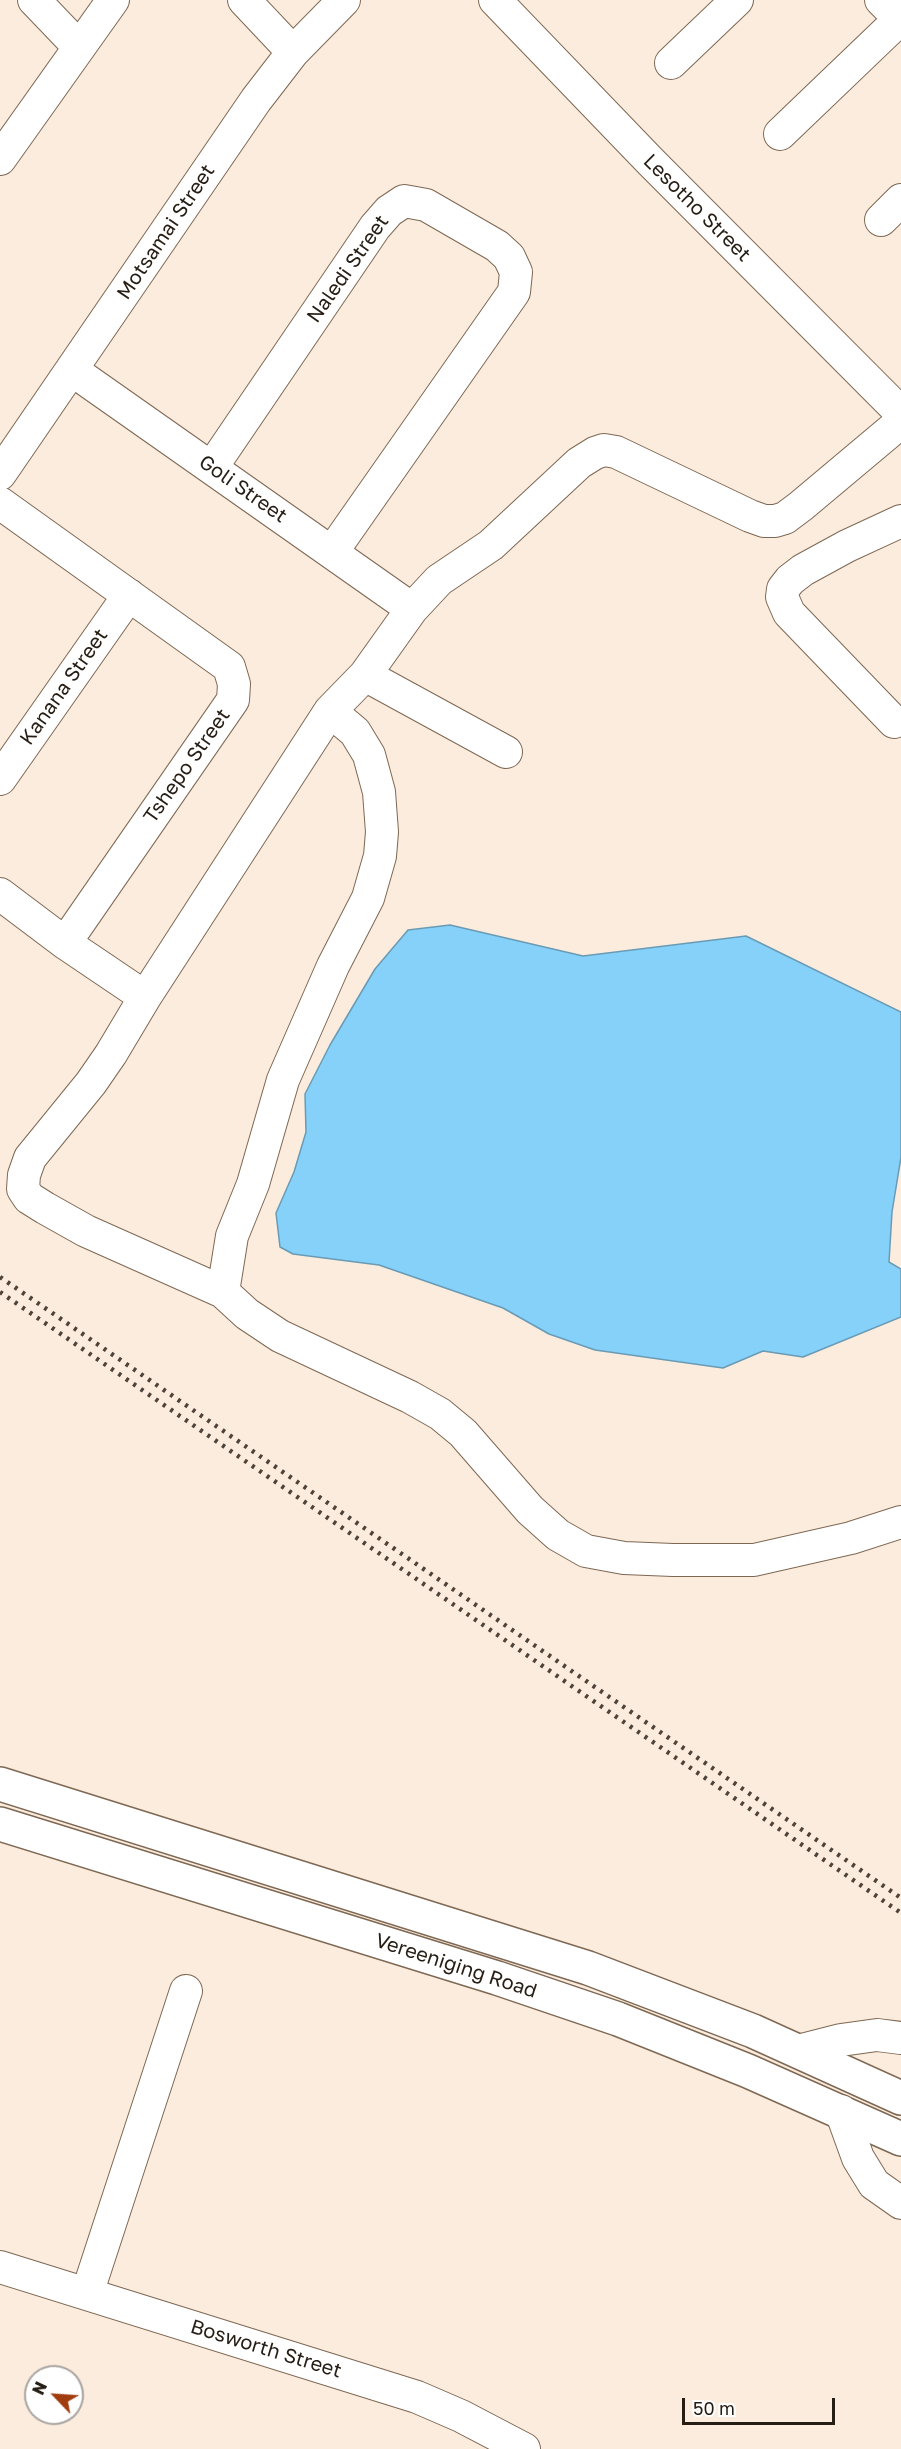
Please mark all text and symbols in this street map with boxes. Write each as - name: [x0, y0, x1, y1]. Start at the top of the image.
- street label: Lesotho Street: [638, 149, 756, 267]
- street label: Motsamai Street: [112, 160, 220, 304]
- street label: Naledi Street: [302, 210, 394, 328]
- street label: Goli Street: [194, 450, 292, 528]
- street label: Kanana Street: [15, 624, 113, 750]
- street label: Tshepo Street: [139, 704, 235, 828]
- street label: Vereeniging Road: [372, 1929, 540, 2003]
- street label: Bosworth Street: [188, 2315, 344, 2383]
- north arrow: [24, 2365, 84, 2425]
- text: N: [28, 2379, 51, 2398]
- scale bar: [685, 2386, 838, 2424]
- text: 50 m: [693, 2397, 735, 2419]

